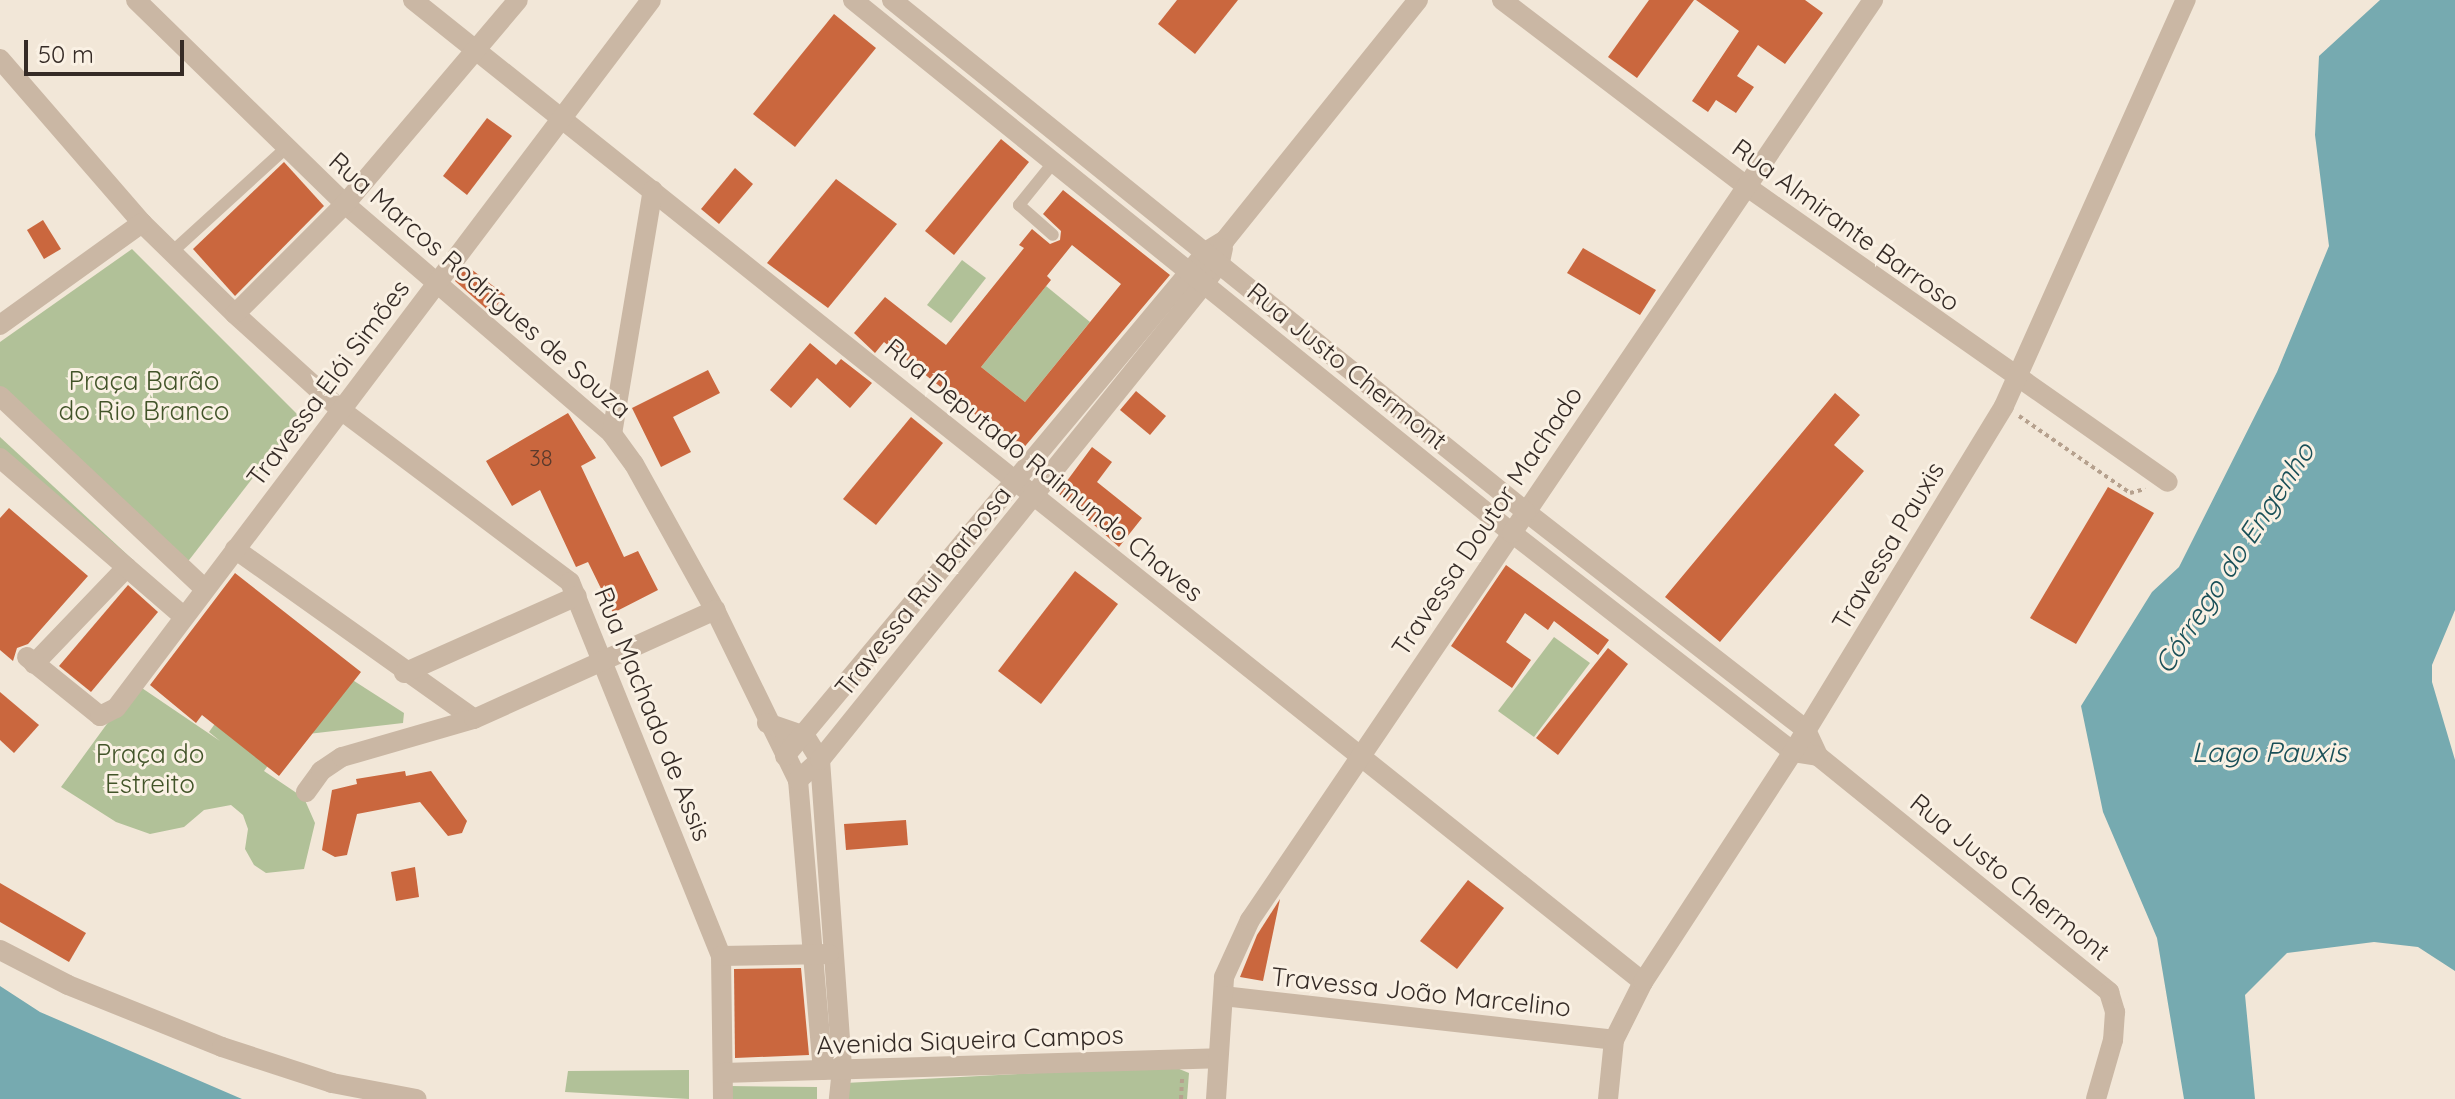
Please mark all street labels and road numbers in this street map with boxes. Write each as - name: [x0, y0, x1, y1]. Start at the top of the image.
- street label: Rua Almirante Barroso: [1726, 132, 1966, 318]
- street label: Rua Marcos Rodrigues de Souza: [323, 145, 637, 425]
- street label: Travessa Elói Simões: [240, 274, 416, 492]
- street label: Rua Justo Chermont: [1241, 276, 1453, 456]
- street label: Rua Deputado Raimundo Chaves: [878, 332, 1210, 608]
- street label: Travessa Doutor Machado: [1385, 380, 1589, 662]
- street label: Travessa Pauxis: [1825, 456, 1951, 636]
- street label: Travessa Rui Barbosa: [828, 479, 1018, 703]
- street label: Rua Machado de Assis: [588, 582, 718, 846]
- street label: Rua Justo Chermont: [1904, 787, 2116, 967]
- street label: Travessa João Marcelino: [1270, 961, 1572, 1023]
- street label: Avenida Siqueira Campos: [816, 1019, 1124, 1061]

